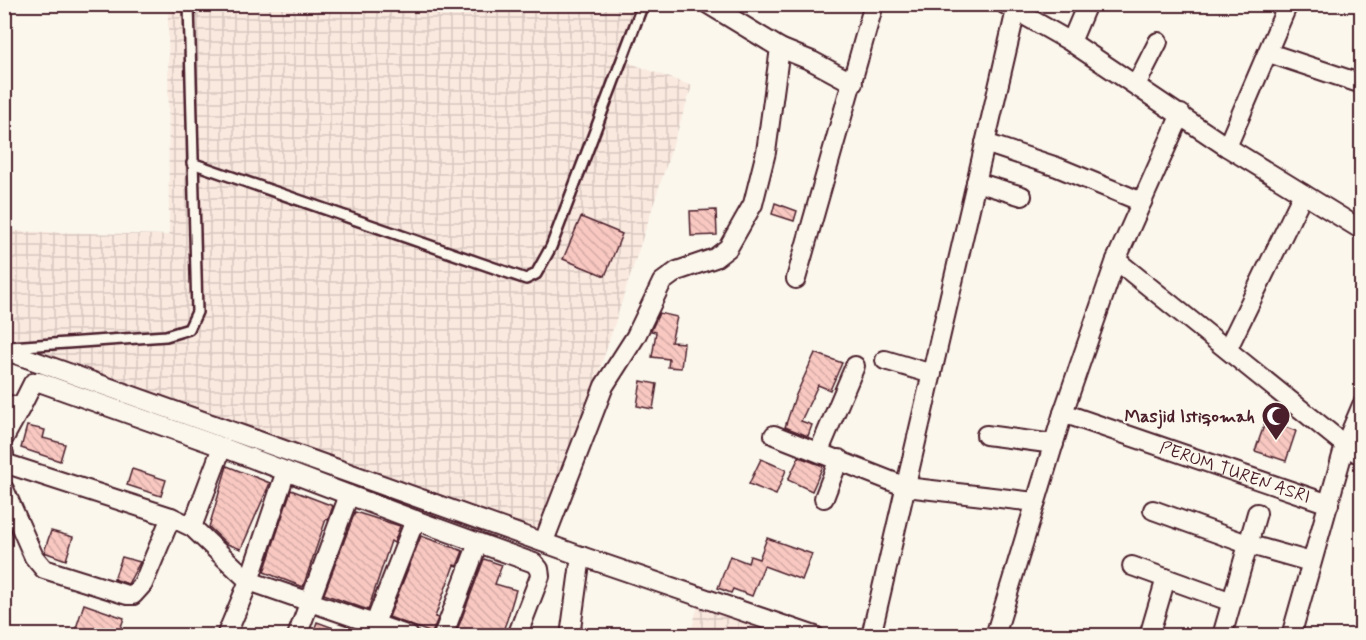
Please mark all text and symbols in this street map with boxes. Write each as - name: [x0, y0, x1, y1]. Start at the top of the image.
- mosque icon: Masjid Istiqomah: [1260, 400, 1292, 442]
- place label: Masjid Istiqomah: [1124, 405, 1255, 429]
- street label: PERUM TUREN ASRI: [1156, 436, 1313, 510]

